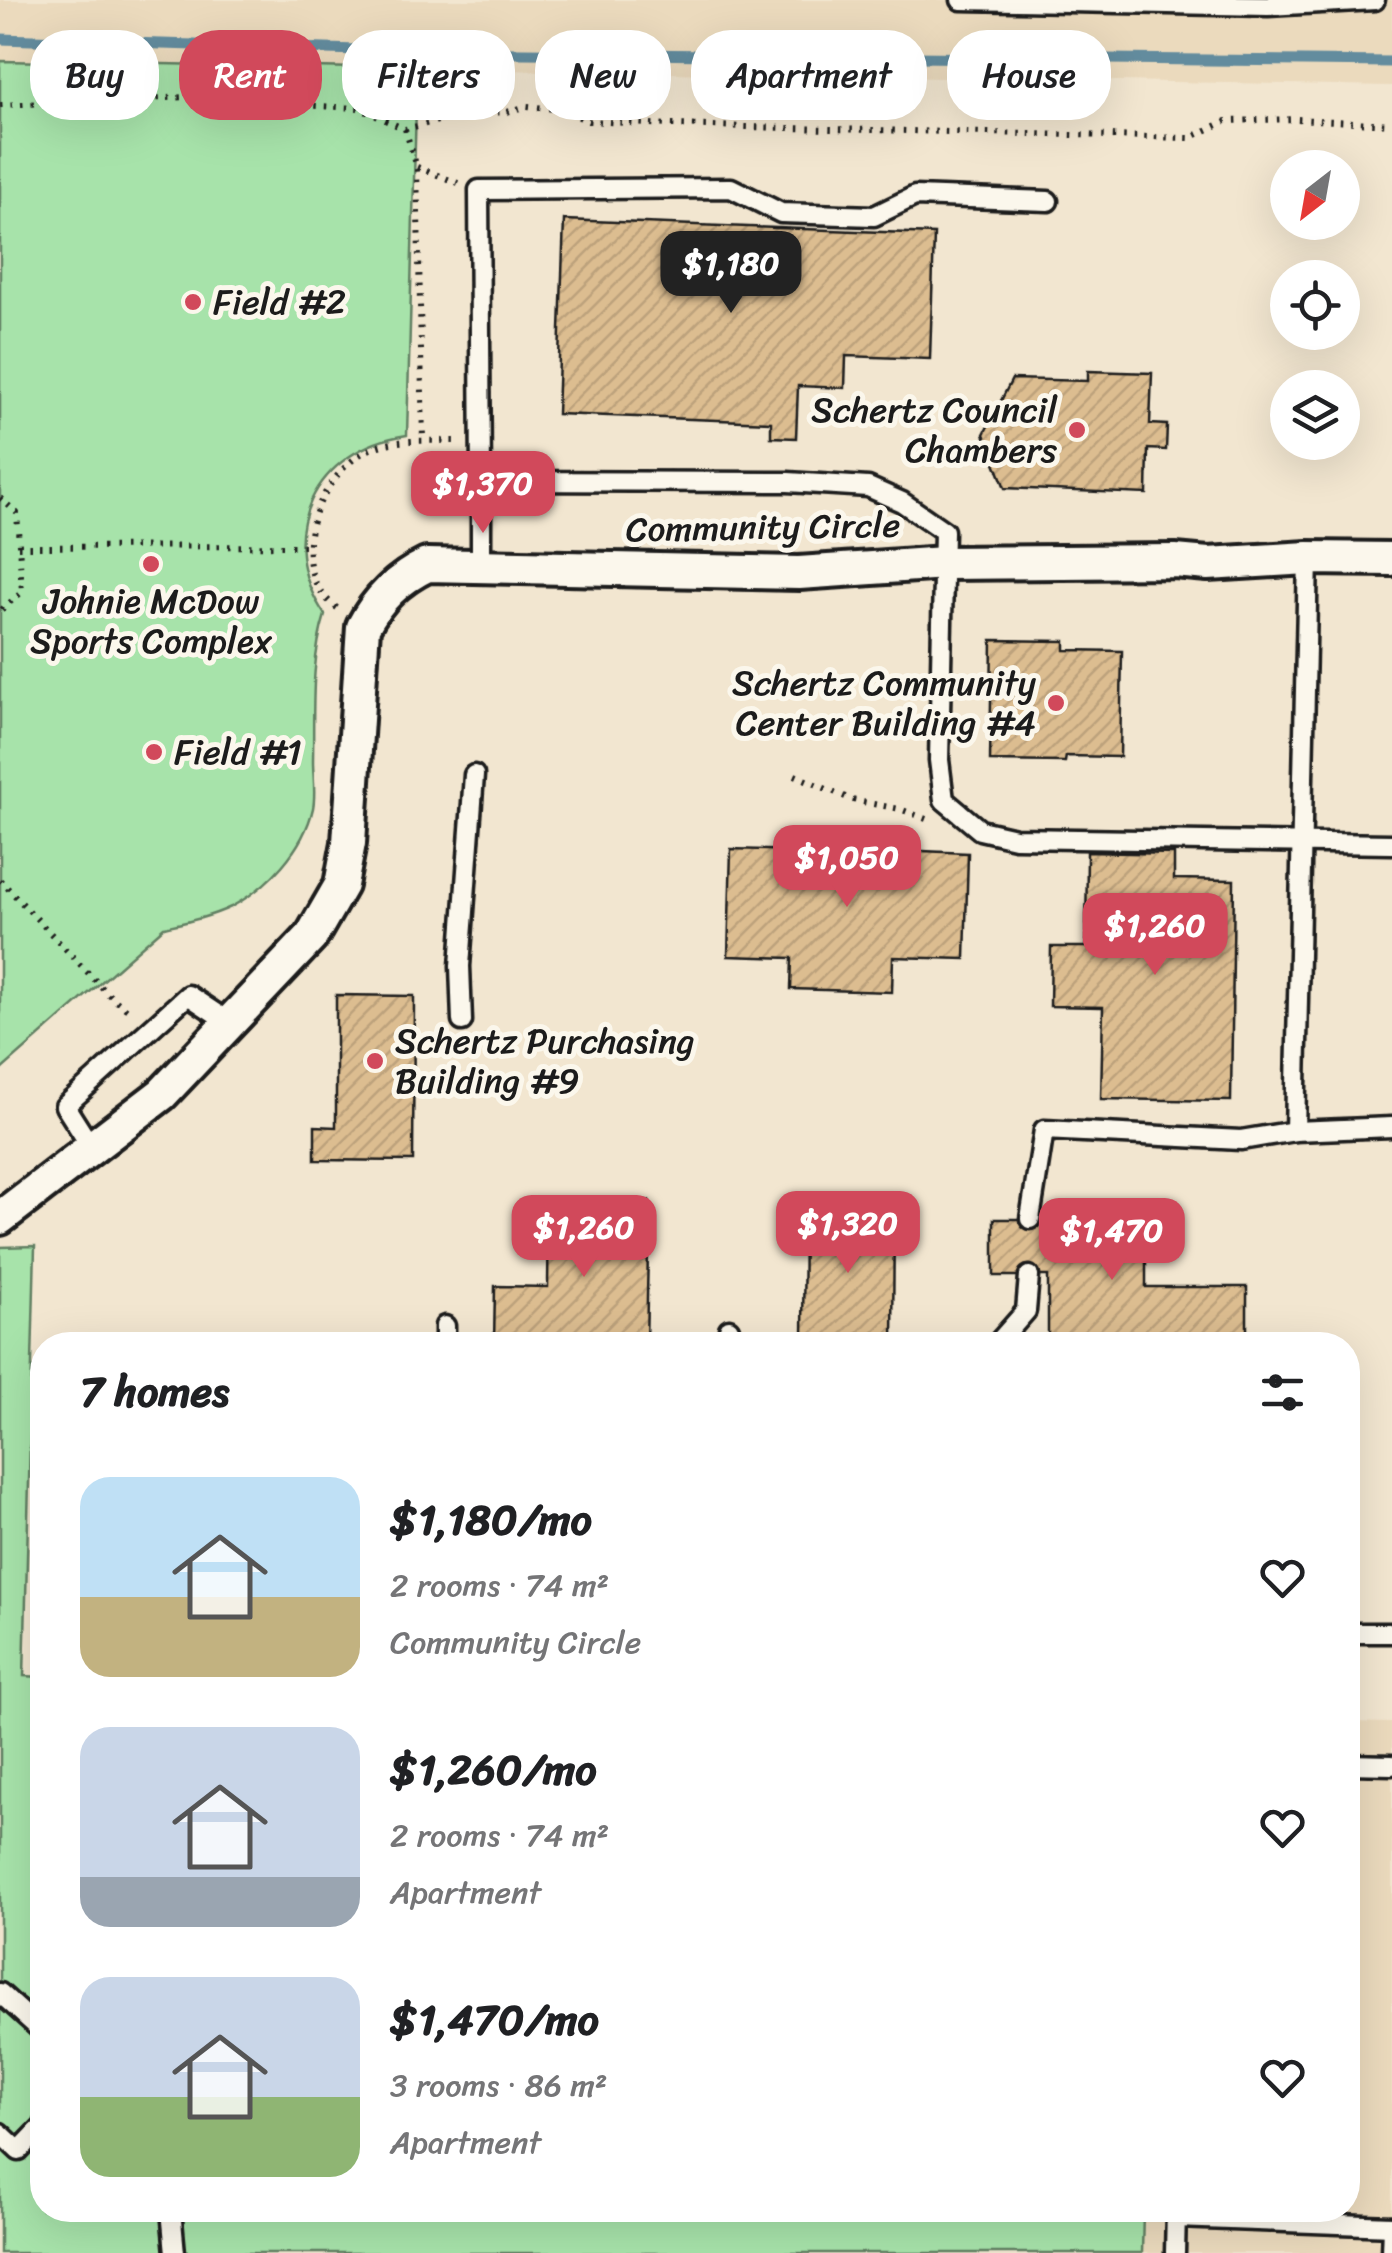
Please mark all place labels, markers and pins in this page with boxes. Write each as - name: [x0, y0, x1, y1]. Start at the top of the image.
- pin: $1,180: [650, 231, 812, 316]
- place label: Field #2: [213, 271, 346, 333]
- marker: Field #2: [182, 291, 204, 313]
- place label: Schertz Council Chambers: [811, 379, 1058, 481]
- marker: Schertz Council Chambers: [1066, 419, 1088, 441]
- pin: $1,370: [402, 451, 564, 536]
- marker: Johnie McDow Sports Complex: [140, 553, 162, 575]
- place label: Johnie McDow Sports Complex: [30, 570, 273, 672]
- place label: Schertz Community Center Building #4: [732, 652, 1037, 754]
- marker: Schertz Community Center Building #4: [1045, 692, 1067, 714]
- place label: Field #1: [174, 721, 302, 783]
- marker: Field #1: [143, 741, 165, 763]
- pin: $1,050: [766, 825, 928, 910]
- pin: $1,260: [1074, 893, 1236, 978]
- place label: Schertz Purchasing Building #9: [395, 1010, 694, 1112]
- marker: Schertz Purchasing Building #9: [364, 1050, 386, 1072]
- pin: $1,320: [767, 1191, 929, 1276]
- pin: $1,260: [503, 1195, 665, 1280]
- pin: $1,470: [1031, 1198, 1193, 1283]

